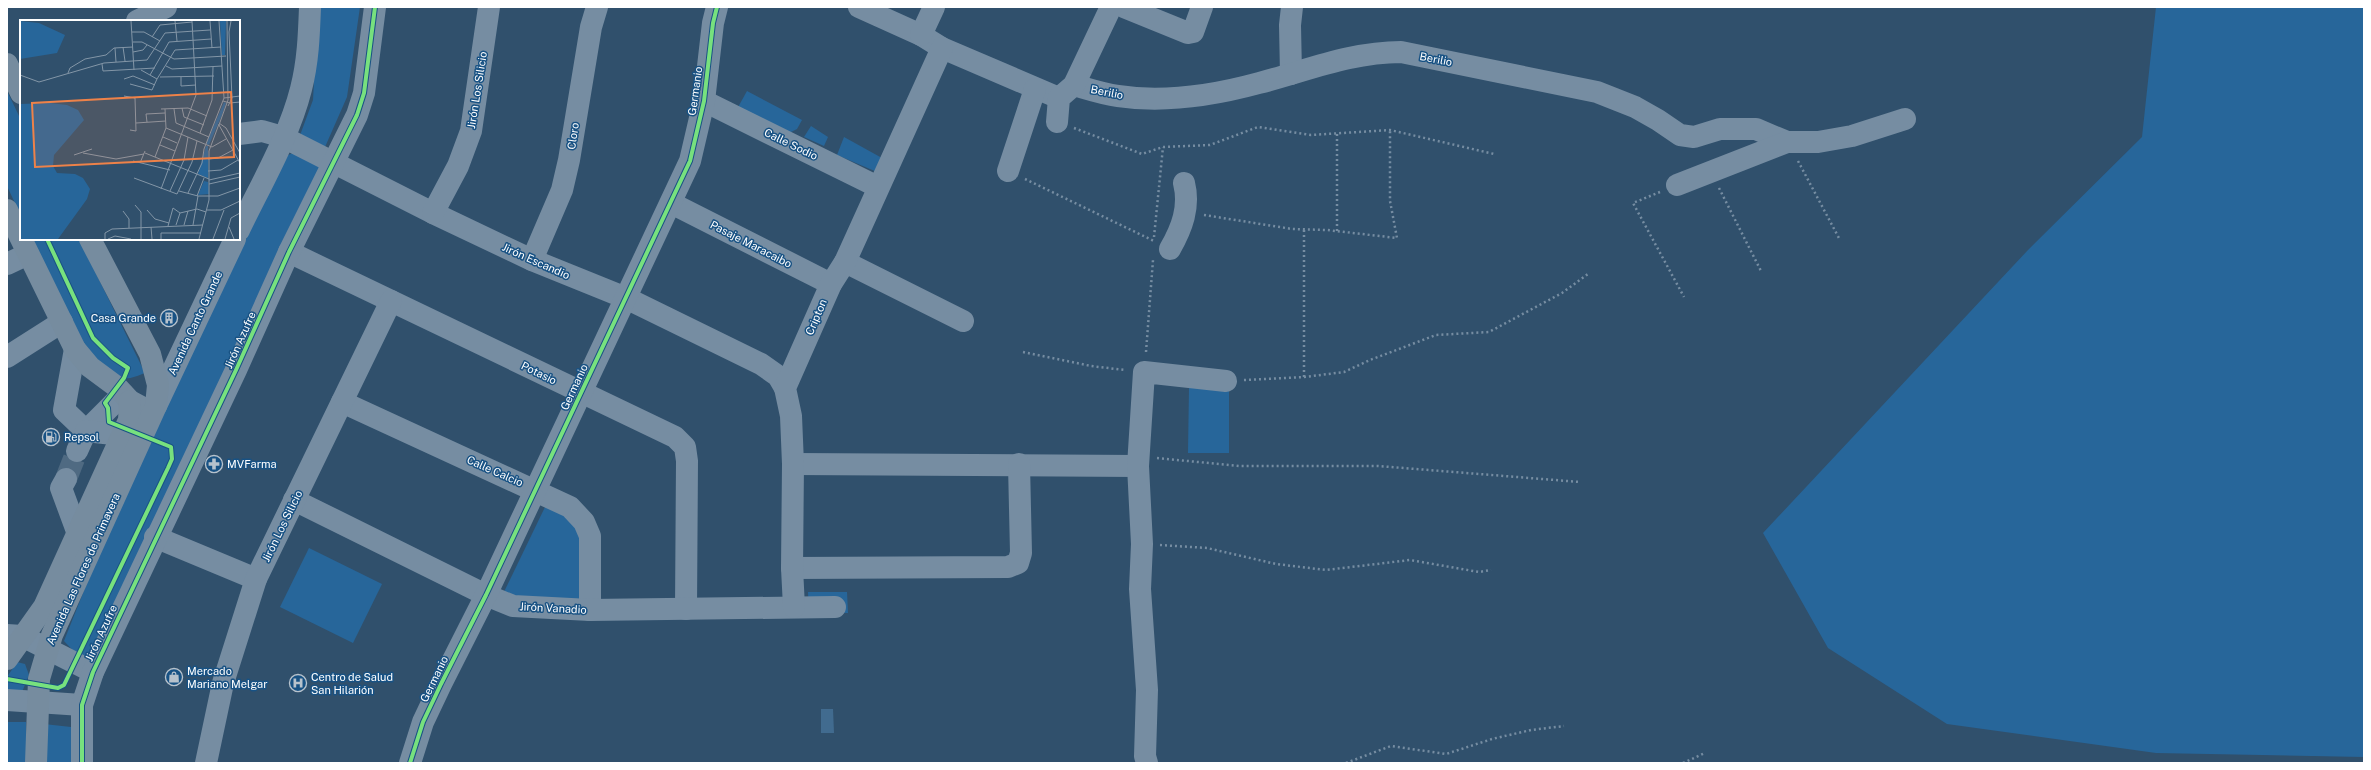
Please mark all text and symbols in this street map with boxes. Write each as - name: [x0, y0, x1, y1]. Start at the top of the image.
- inset map: [20, 20, 240, 240]
- street label: Berilio: [1419, 50, 1453, 68]
- street label: Jirón Los Silicio: [465, 51, 489, 129]
- street label: Germanio: [686, 66, 704, 116]
- street label: Berilio: [1090, 83, 1124, 101]
- street label: Cloro: [565, 122, 581, 150]
- street label: Calle Sodio: [762, 126, 820, 162]
- street label: Pasaje Maracaibo: [708, 218, 794, 270]
- street label: Jirón Escandio: [500, 241, 572, 281]
- street label: Avenida Canto Grande: [166, 269, 224, 377]
- street label: Cripton: [803, 297, 829, 337]
- building icon: Casa Grande: [159, 308, 179, 328]
- street label: Jirón Azufre: [222, 310, 258, 370]
- place label: Casa Grande: [91, 312, 156, 324]
- street label: Potasio: [519, 359, 559, 387]
- street label: Germanio: [558, 362, 590, 412]
- fuel station icon: Repsol: [41, 427, 61, 447]
- place label: Repsol: [64, 431, 99, 443]
- street label: Calle Calcio: [465, 453, 525, 489]
- pharmacy icon: MVFarma: [204, 454, 224, 474]
- place label: MVFarma: [227, 458, 277, 470]
- street label: Jirón Los Silicio: [259, 488, 305, 564]
- street label: Avenida Las Flores de Primavera: [44, 491, 122, 647]
- street label: Jirón Vanadio: [519, 600, 587, 616]
- street label: Jirón Azufre: [83, 603, 119, 663]
- street label: Germanio: [418, 654, 450, 704]
- place label: Mercado Mariano Melgar: [187, 665, 268, 690]
- shop icon: Mercado Mariano Melgar: [164, 667, 184, 687]
- place label: Centro de Salud San Hilarión: [311, 671, 393, 696]
- hospital icon: Centro de Salud San Hilarión: [288, 673, 308, 693]

